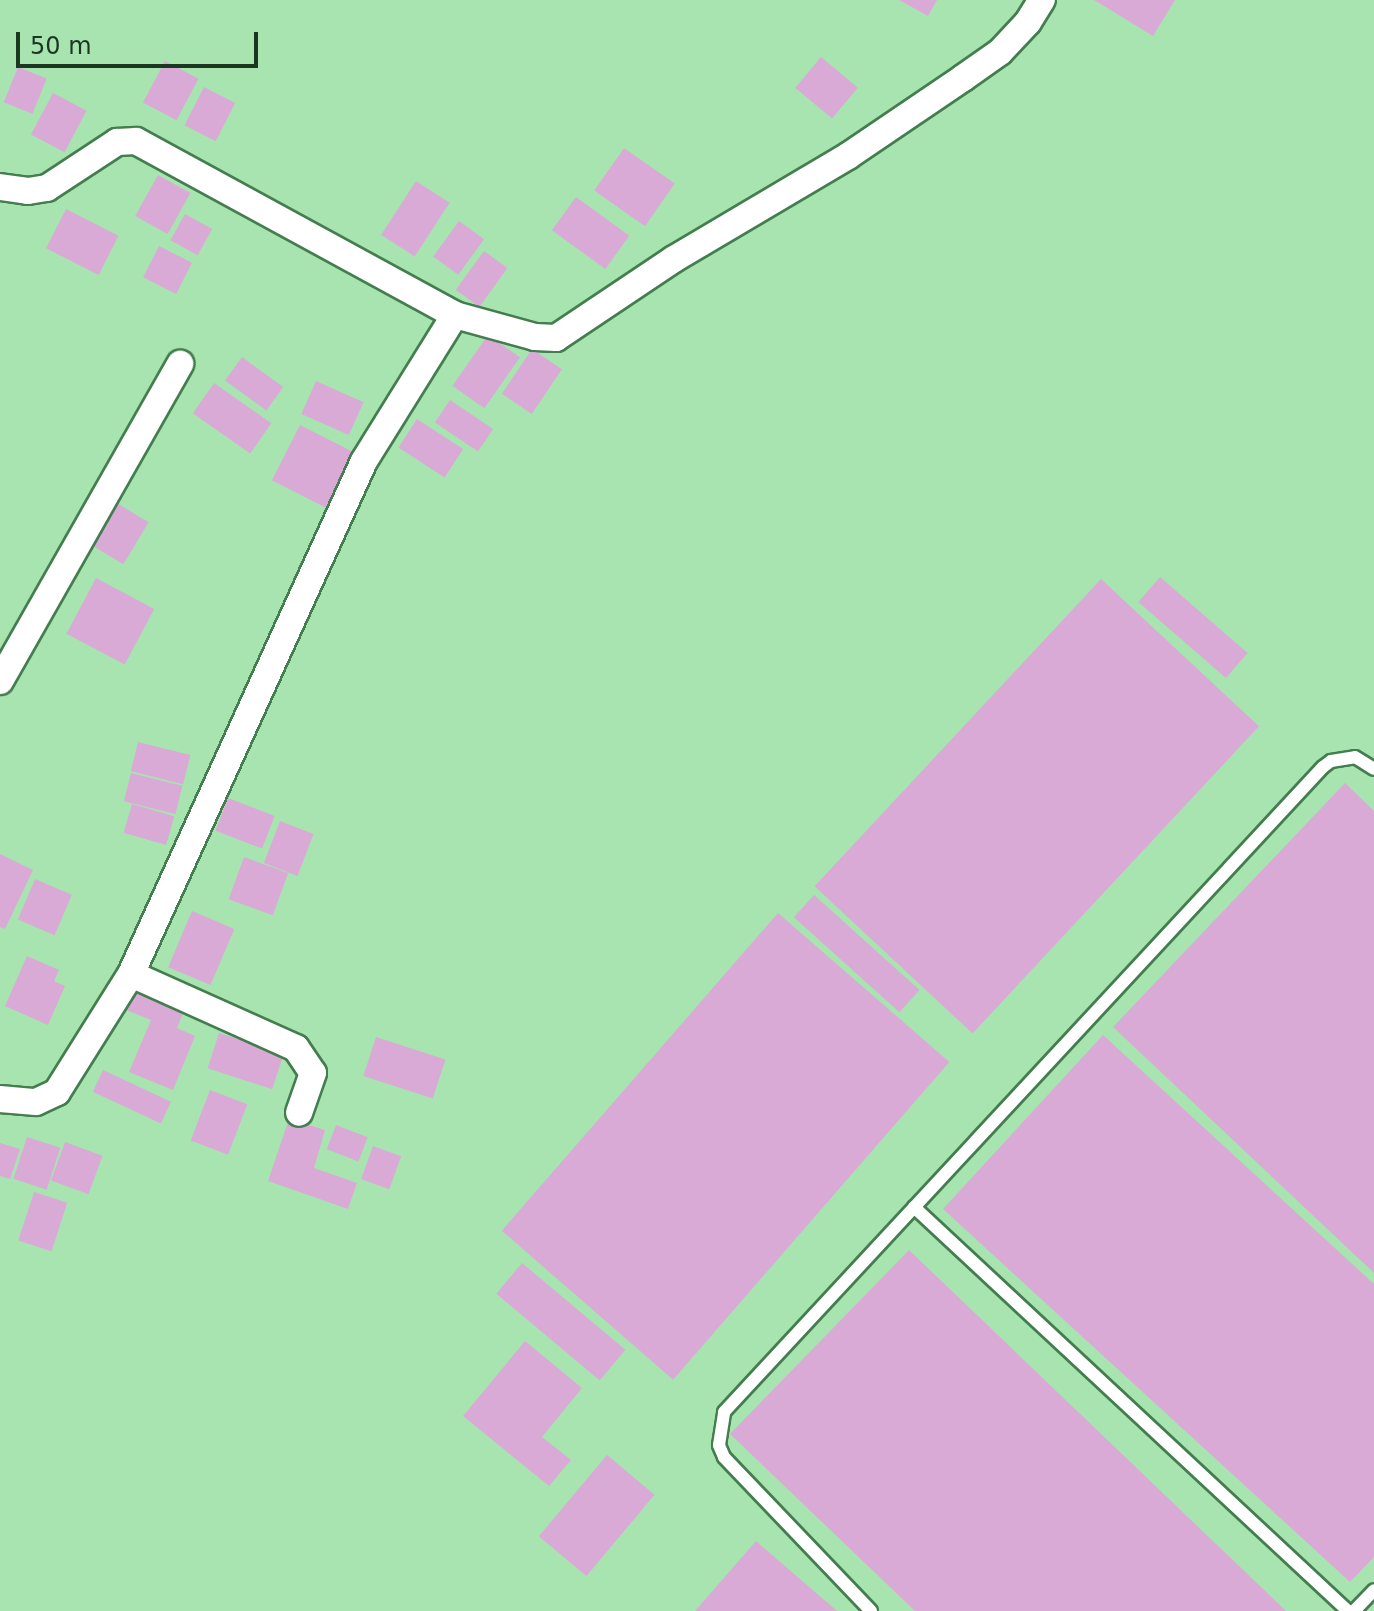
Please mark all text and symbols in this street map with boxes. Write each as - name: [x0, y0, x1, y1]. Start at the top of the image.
- scale bar: [20, 16, 262, 66]
- text: 50 m: [30, 32, 92, 60]

